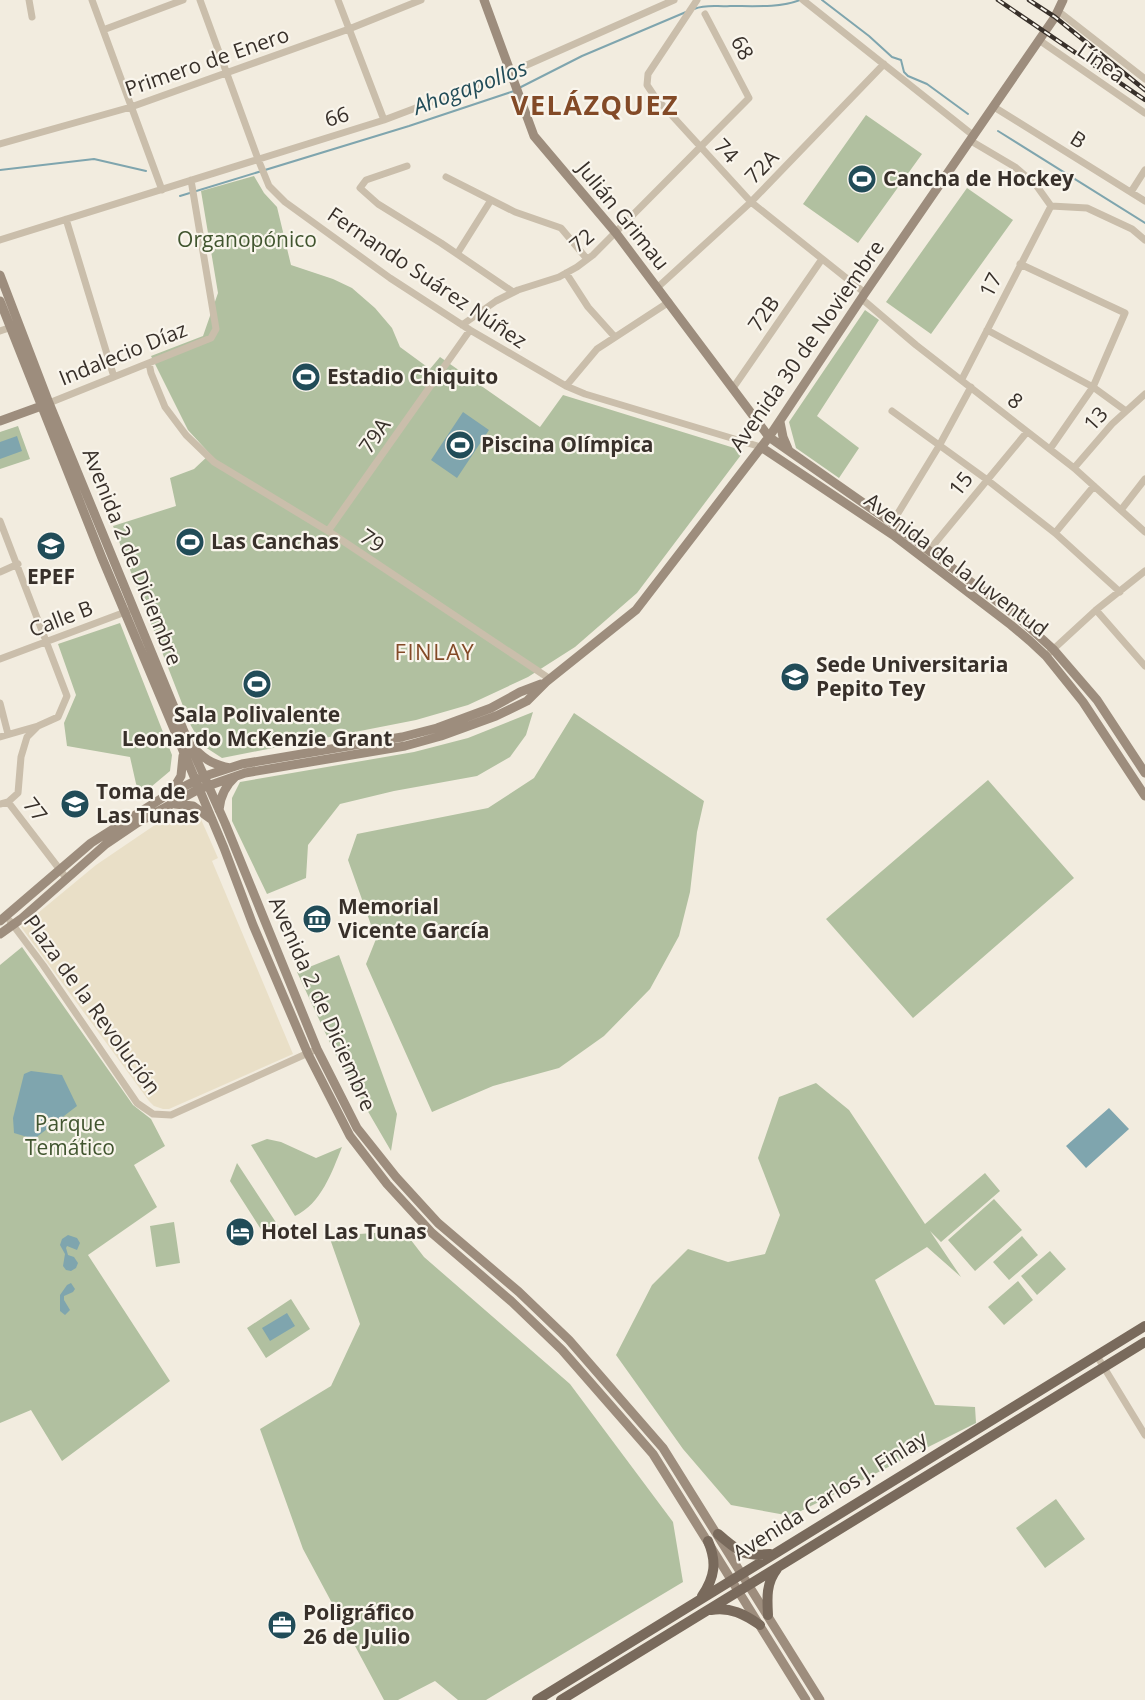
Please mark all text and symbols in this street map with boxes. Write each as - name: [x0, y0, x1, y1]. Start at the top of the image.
- street label: Primero de Enero: [121, 20, 293, 102]
- street label: 68: [725, 30, 761, 65]
- street label: Línea: [1072, 36, 1131, 89]
- water label: Ahogapollos: [407, 51, 531, 121]
- district label: VELÁZQUEZ: [511, 86, 679, 123]
- street label: 66: [321, 99, 352, 133]
- street label: B: [1065, 124, 1092, 155]
- street label: 74: [708, 132, 745, 169]
- street label: 72A: [738, 143, 785, 189]
- street label: Julián Grimau: [570, 154, 676, 276]
- sports icon: Cancha de Hockey: [846, 163, 878, 195]
- place label: Cancha de Hockey: [883, 164, 1074, 192]
- street label: Fernando Suárez Núñez: [323, 200, 533, 354]
- street label: 72: [563, 222, 600, 259]
- park label: Organopónico: [177, 225, 317, 253]
- street label: Avenida 30 de Noviembre: [722, 234, 890, 457]
- street label: 17: [972, 267, 1008, 302]
- street label: 72B: [741, 290, 785, 337]
- street label: Indalecio Díaz: [54, 315, 191, 392]
- sports icon: Estadio Chiquito: [290, 361, 322, 393]
- place label: Estadio Chiquito: [327, 362, 498, 390]
- street label: 8: [1002, 386, 1029, 415]
- street label: 13: [1077, 400, 1114, 437]
- street label: 79A: [352, 412, 397, 459]
- sports icon: Piscina Olímpica: [444, 429, 476, 461]
- place label: Piscina Olímpica: [481, 430, 654, 458]
- street label: Avenida 2 de Diciembre: [77, 444, 189, 669]
- street label: 15: [942, 465, 979, 502]
- street label: Avenida de la Juventud: [859, 486, 1054, 643]
- street label: 79: [355, 522, 390, 558]
- sports icon: Las Canchas: [174, 526, 206, 558]
- place label: Las Canchas: [211, 527, 339, 555]
- school or university icon: EPEF: [35, 530, 67, 562]
- place label: EPEF: [27, 562, 75, 590]
- street label: Calle B: [25, 593, 97, 643]
- district label: FINLAY: [395, 636, 475, 666]
- place label: Sede Universitaria Pepito Tey: [816, 650, 1008, 702]
- school or university icon: Sede Universitaria Pepito Tey: [779, 661, 811, 693]
- sports icon: Sala Polivalente Leonardo McKenzie Grant: [241, 668, 273, 700]
- place label: Sala Polivalente Leonardo McKenzie Grant: [122, 700, 392, 752]
- place label: Toma de Las Tunas: [96, 777, 199, 829]
- school or university icon: Toma de Las Tunas: [59, 788, 91, 820]
- street label: 77: [17, 791, 54, 827]
- street label: Avenida 2 de Diciembre: [263, 892, 383, 1115]
- place label: Memorial Vicente García: [338, 892, 489, 944]
- museum icon: Memorial Vicente García: [301, 903, 333, 935]
- street label: Plaza de la Revolución: [18, 909, 168, 1100]
- park label: Parque Temático: [25, 1109, 115, 1161]
- hotel icon: Hotel Las Tunas: [224, 1216, 256, 1248]
- place label: Hotel Las Tunas: [261, 1217, 427, 1245]
- street label: Avenida Carlos J. Finlay: [727, 1424, 932, 1566]
- place label: Poligráfico 26 de Julio: [303, 1598, 414, 1650]
- office icon: Poligráfico 26 de Julio: [266, 1609, 298, 1641]

